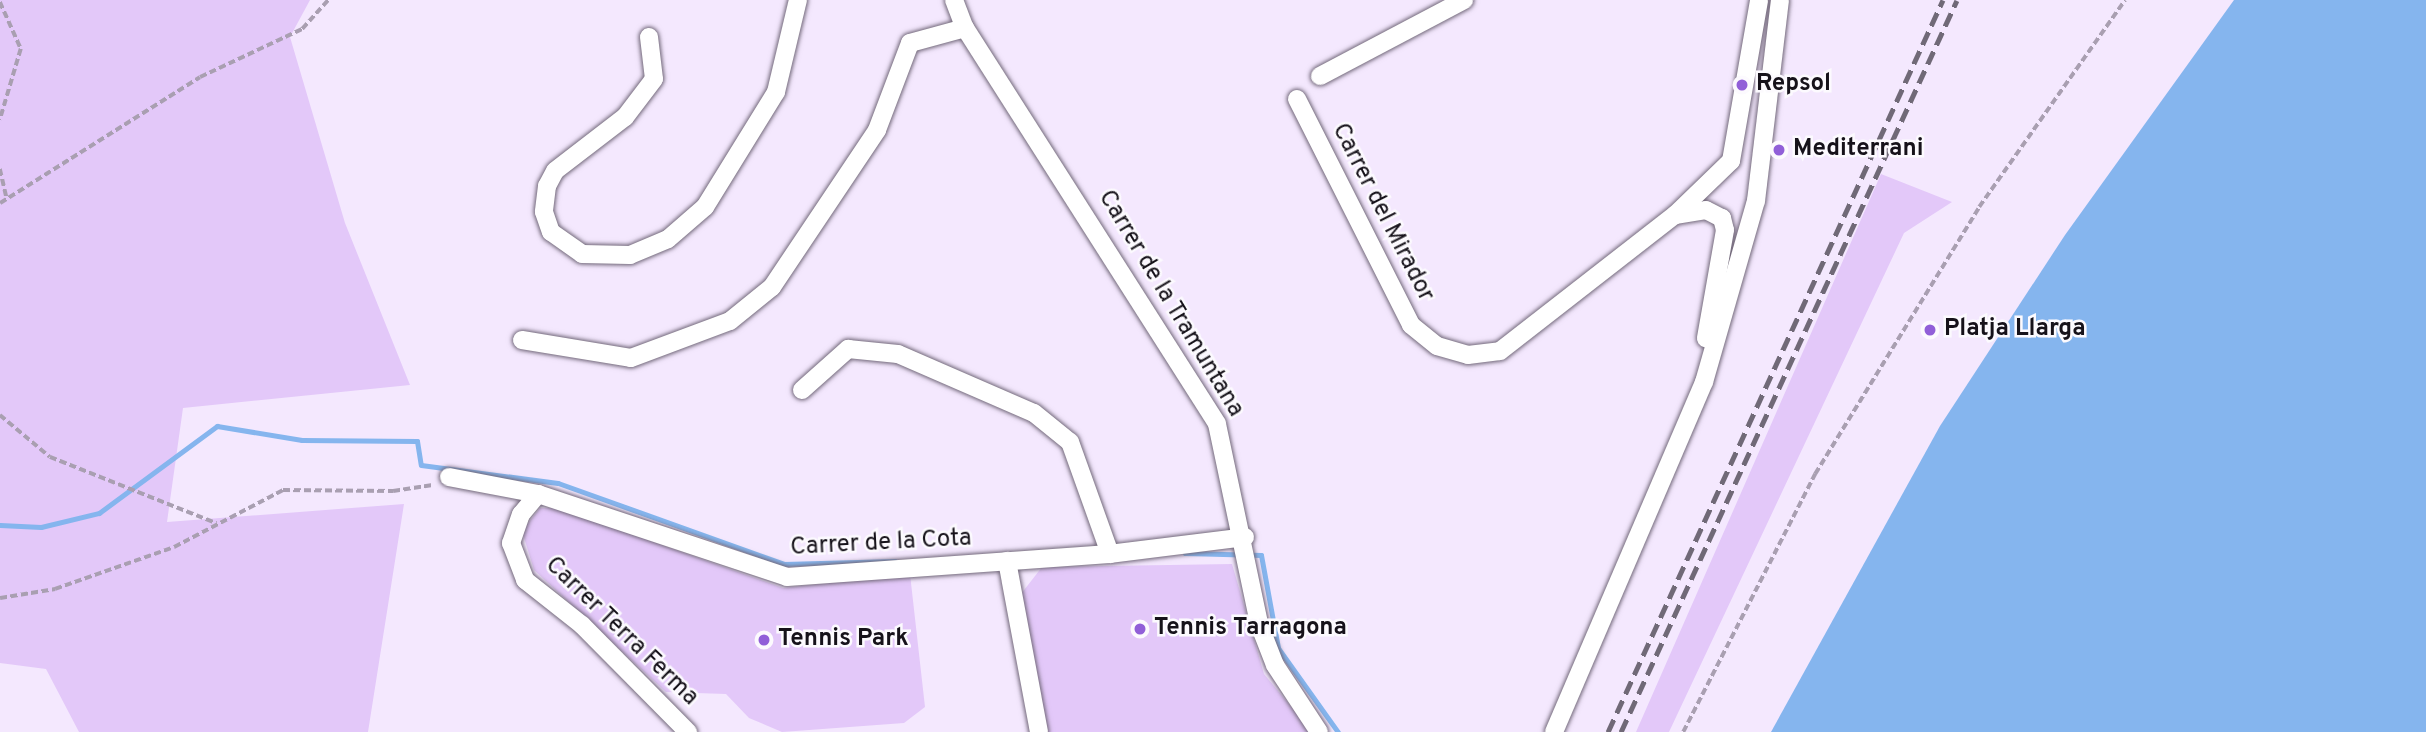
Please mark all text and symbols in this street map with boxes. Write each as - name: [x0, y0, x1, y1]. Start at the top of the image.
- place label: Repsol: [1756, 71, 1831, 99]
- marker: Repsol: [1734, 77, 1750, 93]
- street label: Carrer del Mirador: [1325, 119, 1439, 307]
- place label: Mediterrani: [1793, 136, 1924, 164]
- marker: Mediterrani: [1771, 142, 1787, 158]
- street label: Carrer de la Tramuntana: [1091, 185, 1249, 423]
- place label: Platja Llarga: [1944, 316, 2086, 344]
- marker: Platja Llarga: [1922, 322, 1938, 338]
- street label: Carrer de la Cota: [790, 525, 972, 563]
- street label: Carrer Terra Ferma: [538, 551, 704, 713]
- place label: Tennis Tarragona: [1154, 615, 1347, 643]
- marker: Tennis Tarragona: [1132, 621, 1148, 637]
- place label: Tennis Park: [778, 626, 909, 654]
- marker: Tennis Park: [756, 632, 772, 648]

